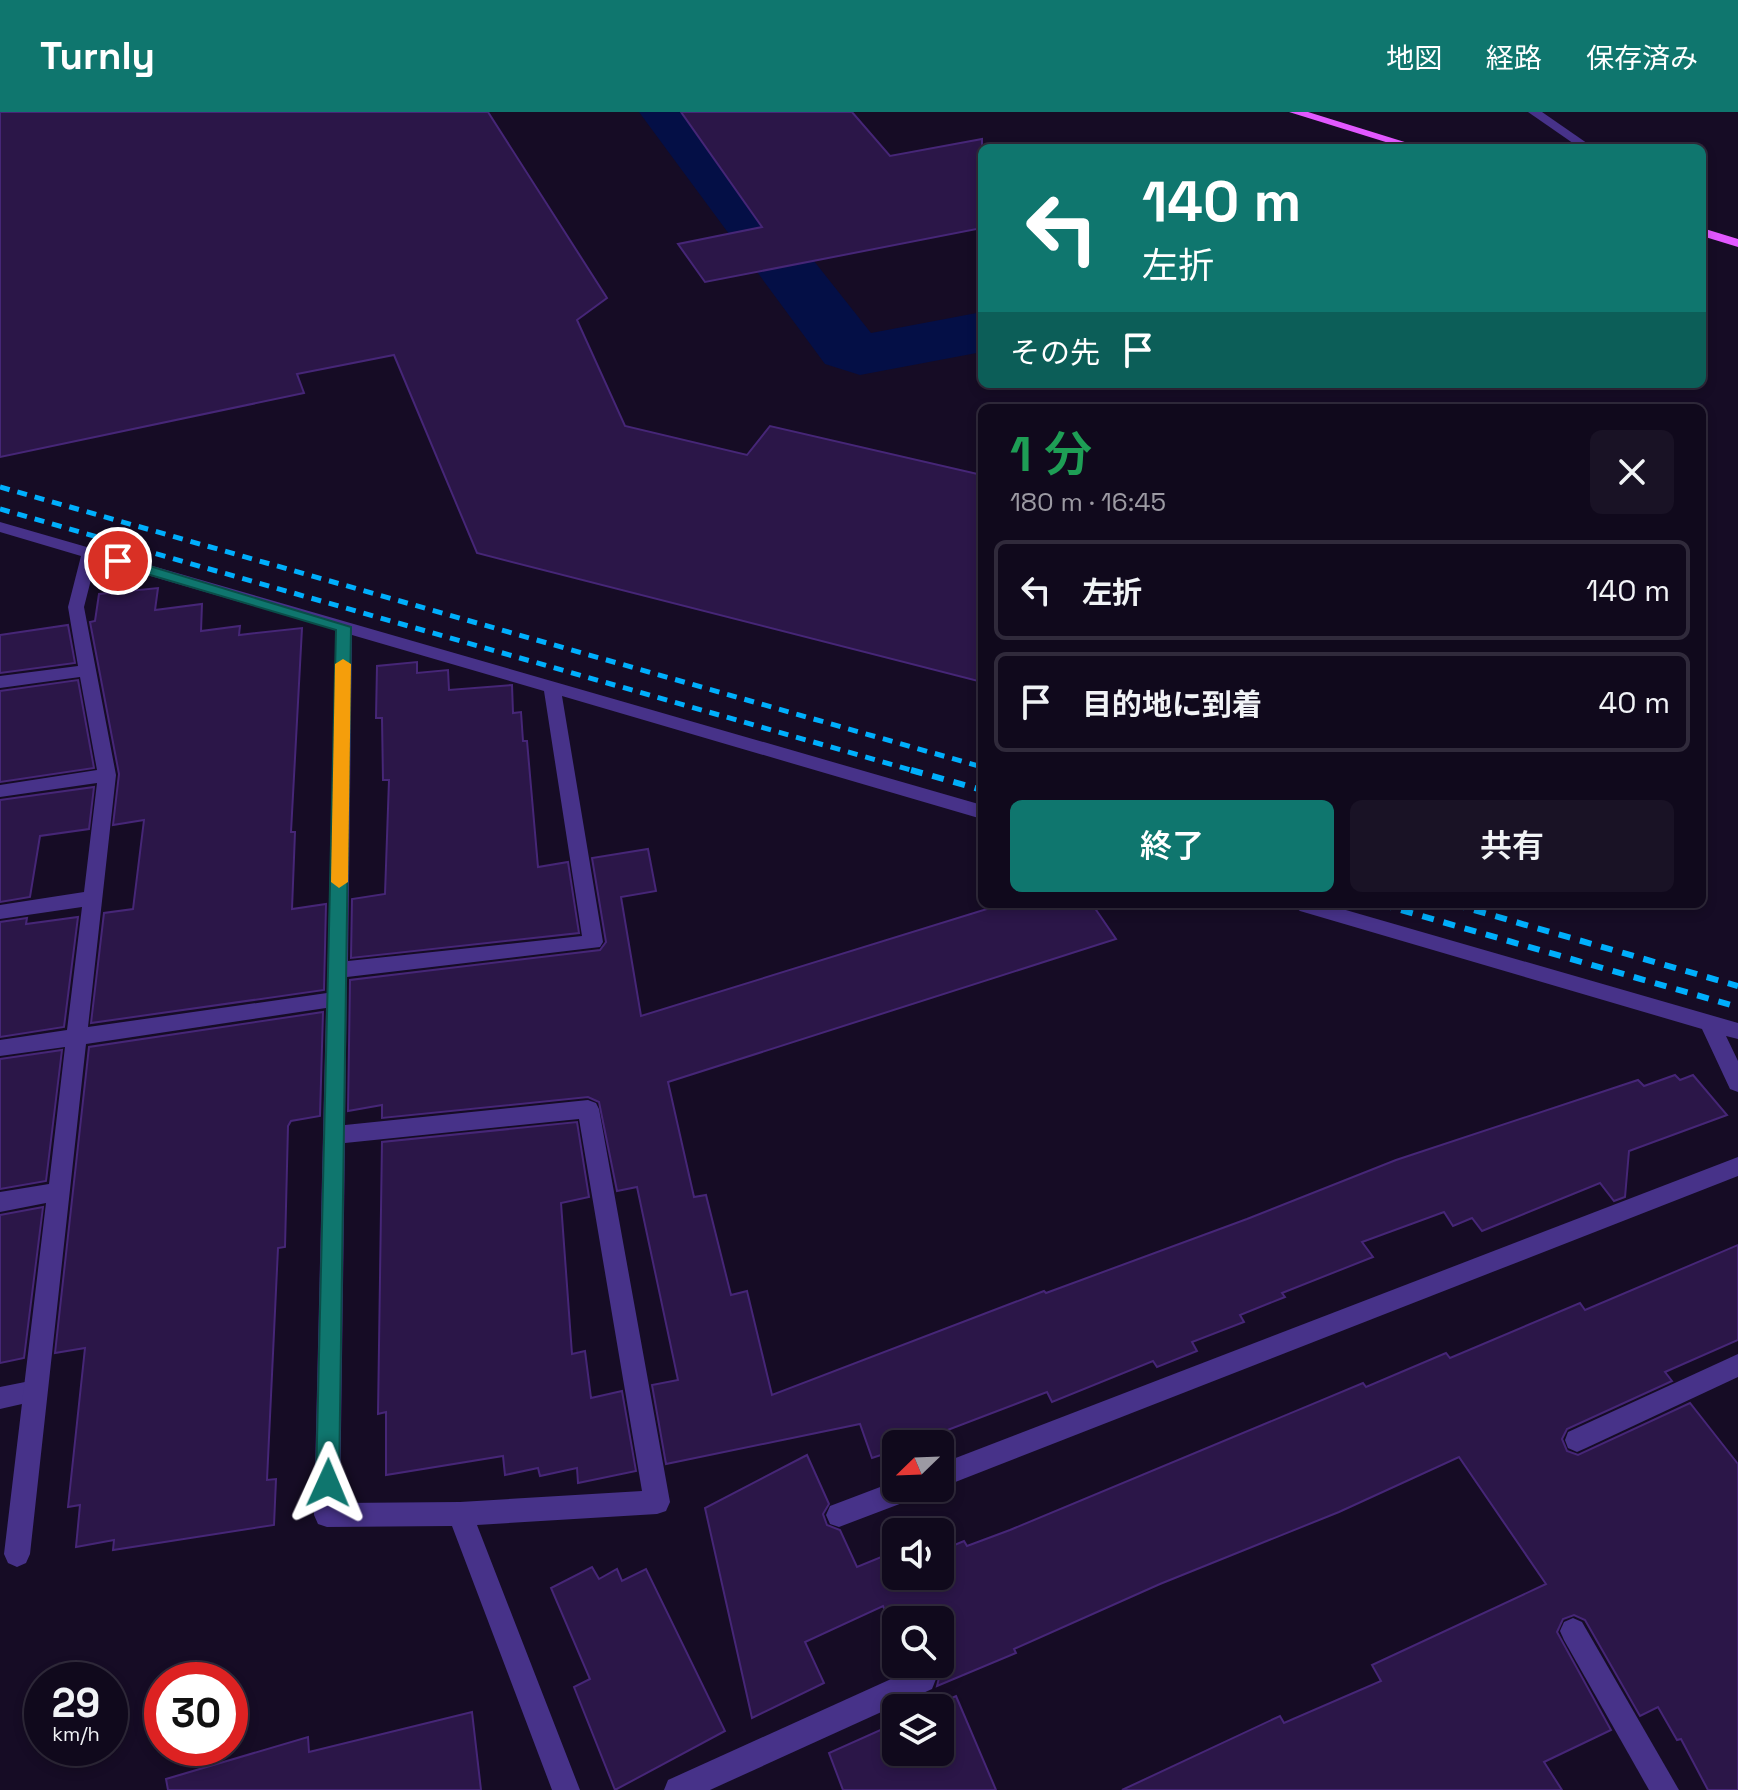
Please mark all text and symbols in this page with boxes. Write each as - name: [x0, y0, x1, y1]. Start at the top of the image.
- text: Turnly: [40, 32, 155, 80]
- text: 地図: [1386, 40, 1442, 76]
- text: 経路: [1486, 40, 1542, 76]
- text: 保存済み: [1586, 40, 1698, 76]
- text: 140 m: [1142, 166, 1301, 237]
- icon: left: [1010, 176, 1114, 280]
- text: 左折: [1142, 243, 1214, 289]
- icon: arrive: [1116, 328, 1160, 372]
- text: その先: [1010, 333, 1100, 372]
- text: 1 分: [1010, 424, 1092, 485]
- button: close: [1590, 430, 1674, 514]
- text: 180 m · 16:45: [1010, 485, 1166, 519]
- pin: [84, 527, 152, 595]
- icon: arrive: [96, 539, 140, 583]
- icon: left: [1014, 568, 1058, 612]
- text: 140 m: [1586, 571, 1670, 610]
- text: 左折: [1082, 573, 1142, 612]
- icon: arrive: [1014, 680, 1058, 724]
- text: 40 m: [1599, 683, 1670, 722]
- text: 目的地に到着: [1082, 685, 1262, 724]
- button: 終了: [1010, 800, 1334, 892]
- button: 共有: [1350, 800, 1674, 892]
- north arrow: [882, 1430, 954, 1502]
- map controls: [882, 1430, 954, 1766]
- position arrow: [286, 1441, 370, 1525]
- button: sound: [882, 1518, 954, 1590]
- button: search: [882, 1606, 954, 1678]
- speed limit sign: 30: [144, 1662, 248, 1766]
- text: 29: [52, 1678, 100, 1729]
- button: layers: [882, 1694, 954, 1766]
- text: km/h: [52, 1721, 100, 1747]

